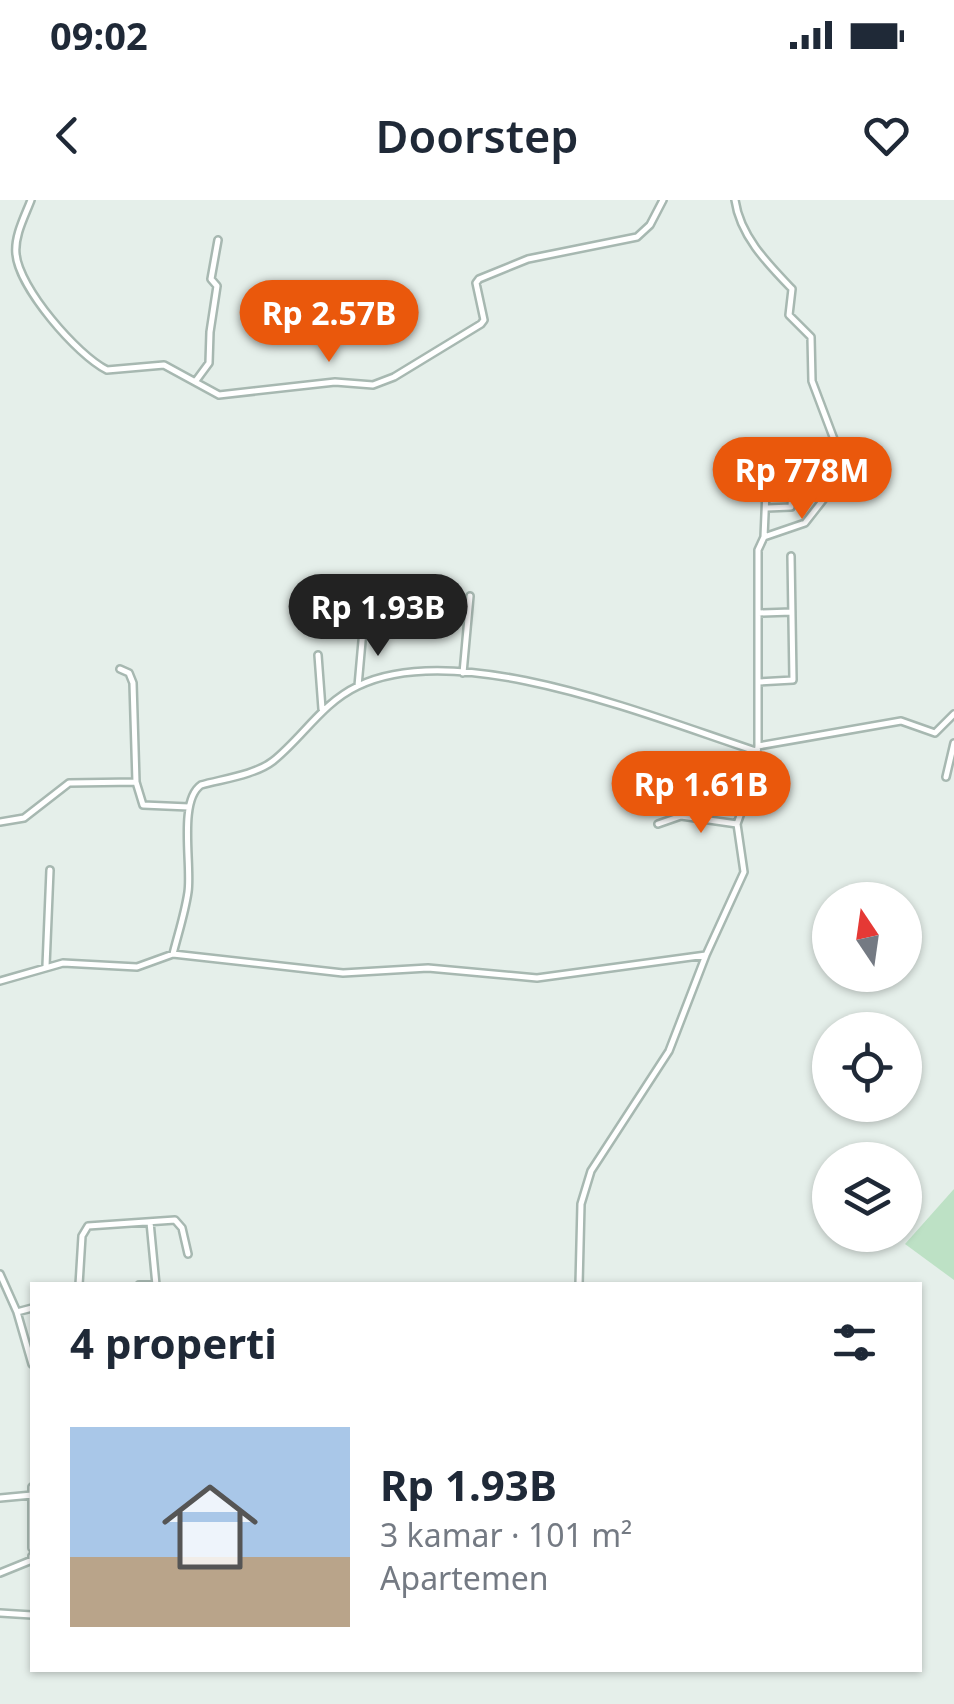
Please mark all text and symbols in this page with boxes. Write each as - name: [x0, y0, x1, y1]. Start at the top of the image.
- text: 09:02: [50, 9, 148, 61]
- text: Doorstep: [376, 105, 578, 166]
- icon: back: [40, 108, 95, 163]
- icon: heart: [859, 108, 914, 163]
- pin: Rp 2.57B: [226, 280, 432, 365]
- text: Rp 2.57B: [262, 291, 396, 334]
- pin: Rp 778M: [710, 437, 894, 522]
- text: Rp 778M: [735, 448, 869, 491]
- pin: Rp 1.93B: [275, 574, 481, 659]
- text: Rp 1.93B: [311, 585, 445, 628]
- pin: Rp 1.61B: [598, 751, 804, 836]
- text: Rp 1.61B: [634, 762, 768, 805]
- north arrow: [812, 882, 922, 992]
- map controls: [812, 882, 922, 1252]
- button: locate: [812, 1012, 922, 1122]
- button: layers: [812, 1142, 922, 1252]
- text: 4 properti: [70, 1314, 277, 1371]
- icon: filters: [827, 1315, 882, 1370]
- text: Rp 1.93B: [380, 1456, 557, 1513]
- icon: home: [150, 1467, 270, 1587]
- text: 3 kamar · 101 m²: [380, 1513, 632, 1556]
- text: Apartemen: [380, 1556, 549, 1599]

